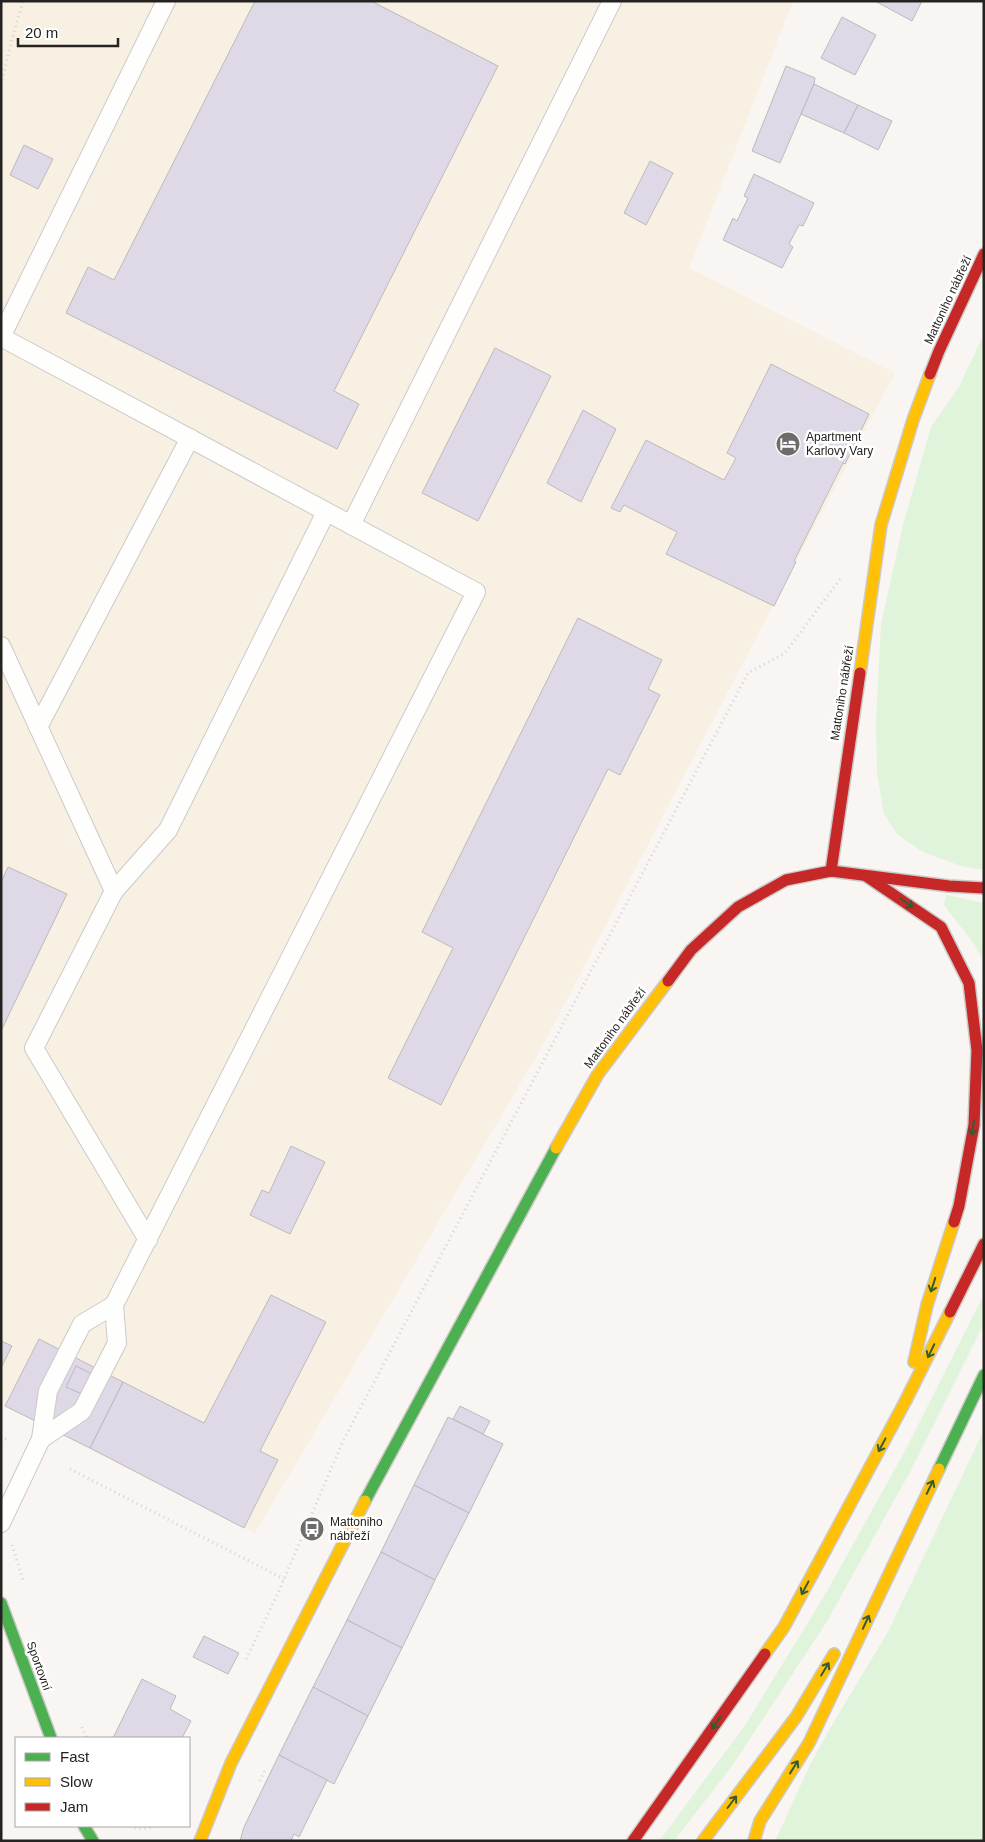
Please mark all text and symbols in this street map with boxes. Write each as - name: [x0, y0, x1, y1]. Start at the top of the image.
- scale bar: [18, 15, 118, 47]
- text: 20 m: [25, 24, 58, 41]
- street label: Mattoniho nábřeží: [921, 253, 975, 346]
- place label: Apartment Karlovy Vary: [806, 430, 873, 458]
- hotel icon: Apartment Karlovy Vary: [775, 431, 801, 457]
- street label: Mattoniho nábřeží: [828, 644, 857, 742]
- one-way arrow: [900, 898, 914, 908]
- street label: Mattoniho nábřeží: [581, 984, 649, 1071]
- one-way arrow: [968, 1120, 978, 1136]
- one-way arrow: [928, 1277, 937, 1292]
- one-way arrow: [926, 1343, 935, 1358]
- one-way arrow: [877, 1437, 887, 1452]
- one-way arrow: [926, 1480, 935, 1495]
- place label: Mattoniho nábřeží: [330, 1515, 383, 1543]
- bus stop icon: Mattoniho nábřeží: [299, 1516, 325, 1542]
- one-way arrow: [800, 1580, 810, 1595]
- one-way arrow: [862, 1615, 871, 1630]
- street label: Sportovní: [24, 1639, 55, 1693]
- one-way arrow: [821, 1662, 831, 1676]
- one-way arrow: [711, 1716, 721, 1730]
- legend: [15, 1737, 190, 1827]
- text: Fast: [60, 1748, 90, 1765]
- one-way arrow: [789, 1761, 799, 1775]
- text: Slow: [60, 1773, 93, 1790]
- one-way arrow: [727, 1795, 737, 1809]
- text: Jam: [60, 1798, 88, 1815]

